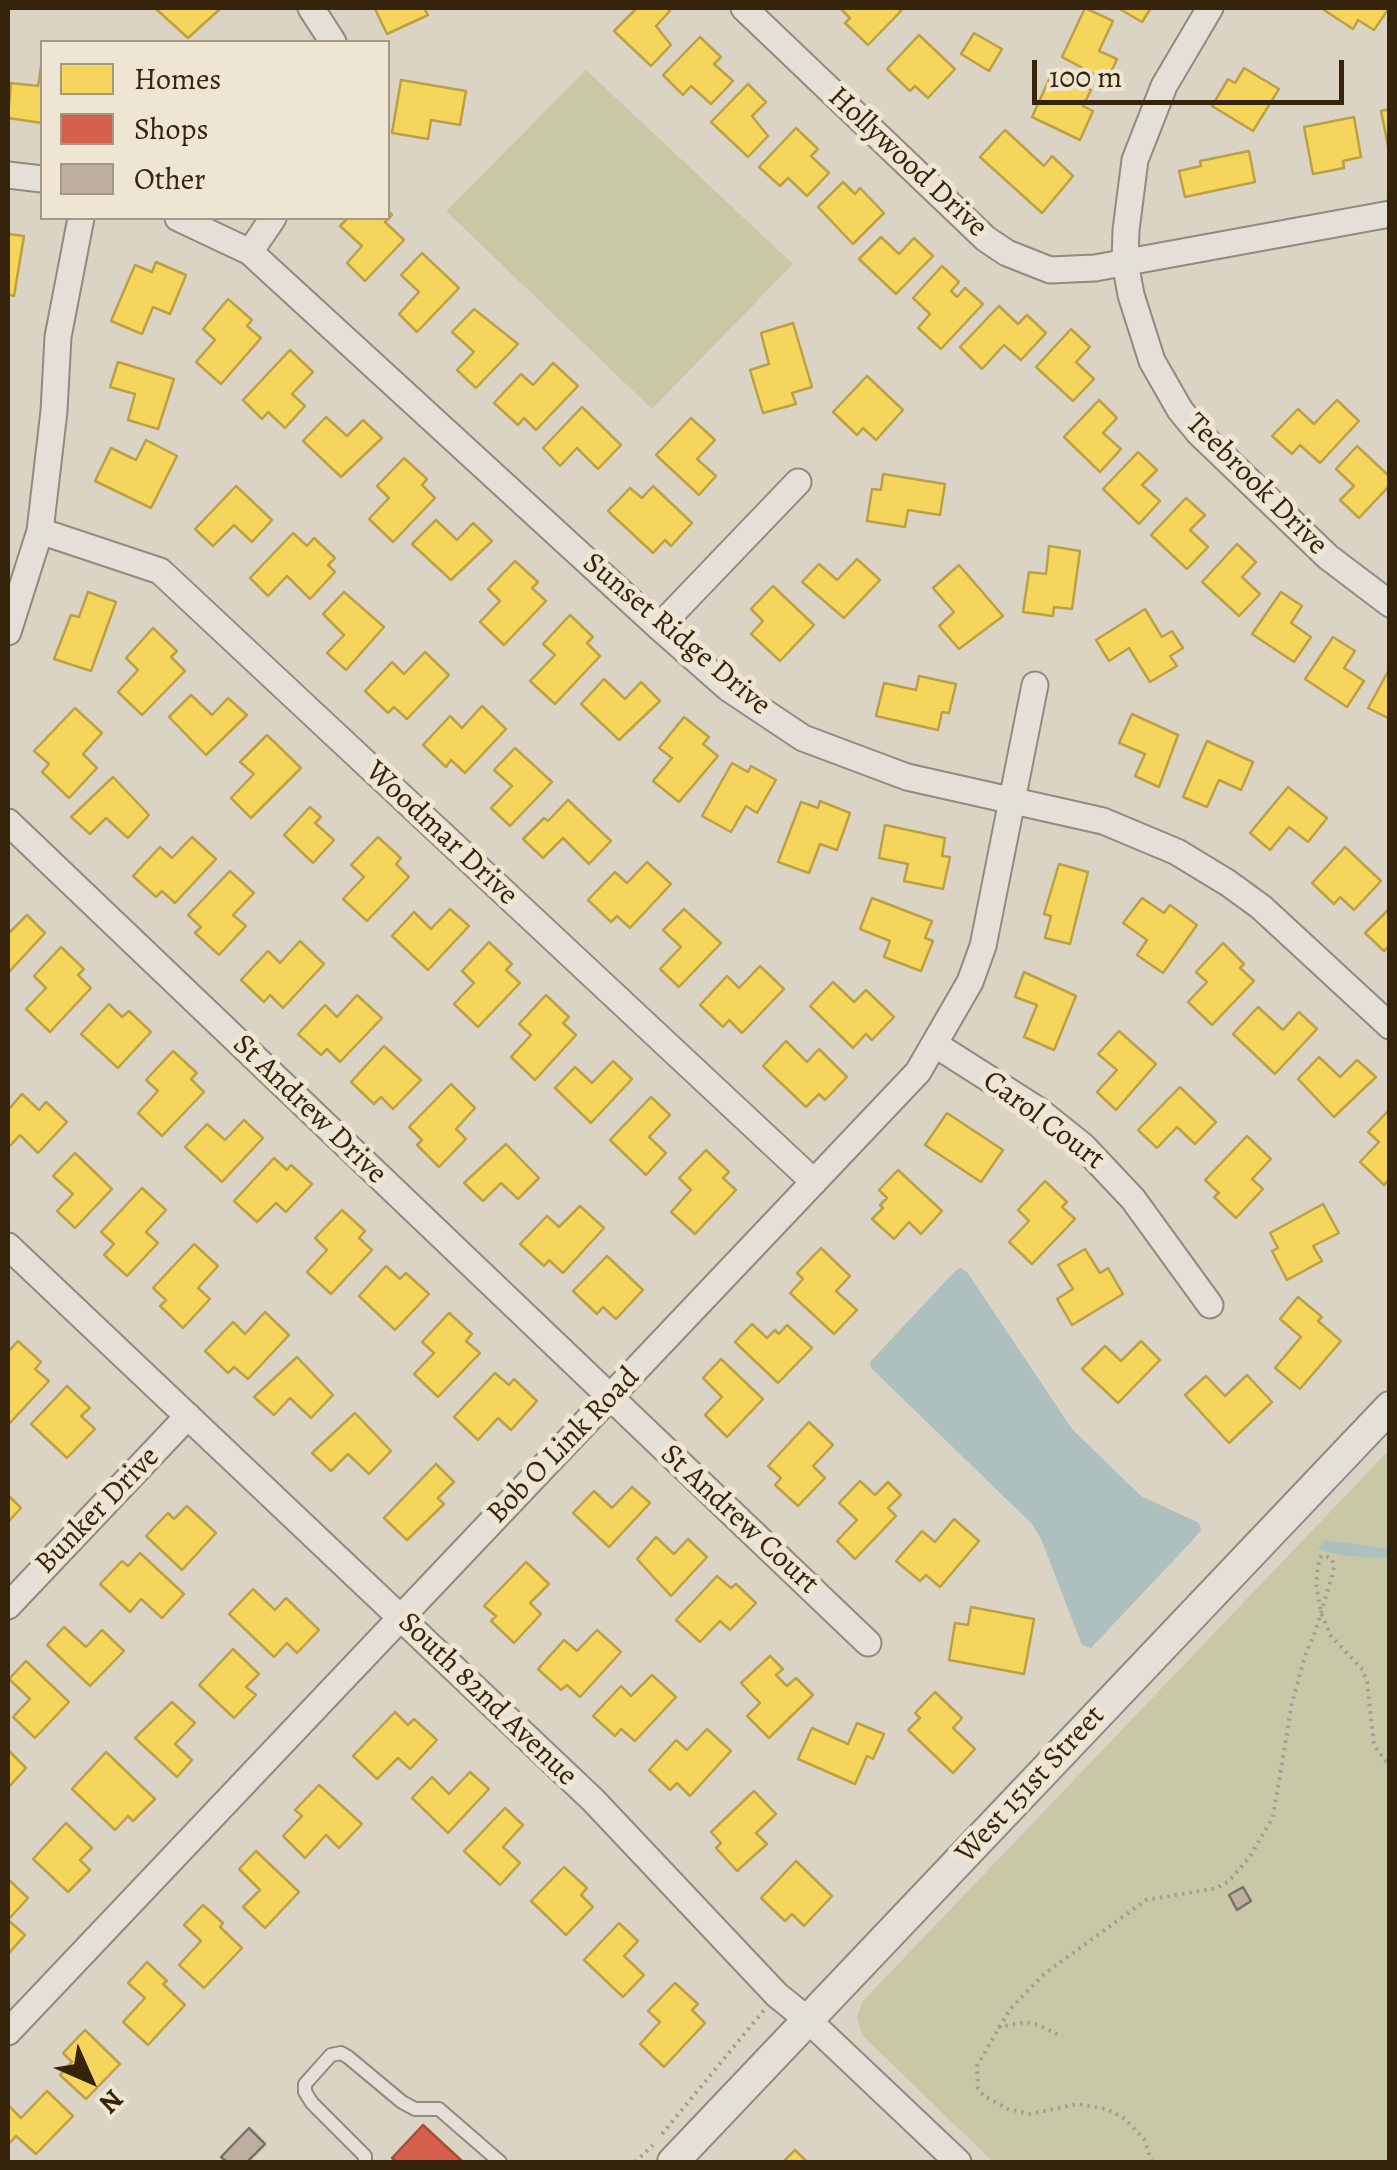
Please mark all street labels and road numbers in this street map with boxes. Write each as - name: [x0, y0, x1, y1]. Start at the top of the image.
- street label: Hollywood Drive: [820, 80, 994, 246]
- street label: Teebrook Drive: [1178, 407, 1334, 563]
- street label: Sunset Ridge Drive: [575, 546, 777, 724]
- street label: Woodmar Drive: [357, 754, 525, 914]
- street label: St Andrew Drive: [224, 1027, 394, 1193]
- street label: Carol Court: [975, 1064, 1111, 1178]
- street label: Bob O Link Road: [480, 1360, 648, 1532]
- street label: St Andrew Court: [652, 1437, 826, 1603]
- street label: Bunker Drive: [28, 1440, 168, 1582]
- street label: South 82nd Avenue: [390, 1605, 584, 1795]
- street label: West 151st Street: [949, 1699, 1113, 1871]

